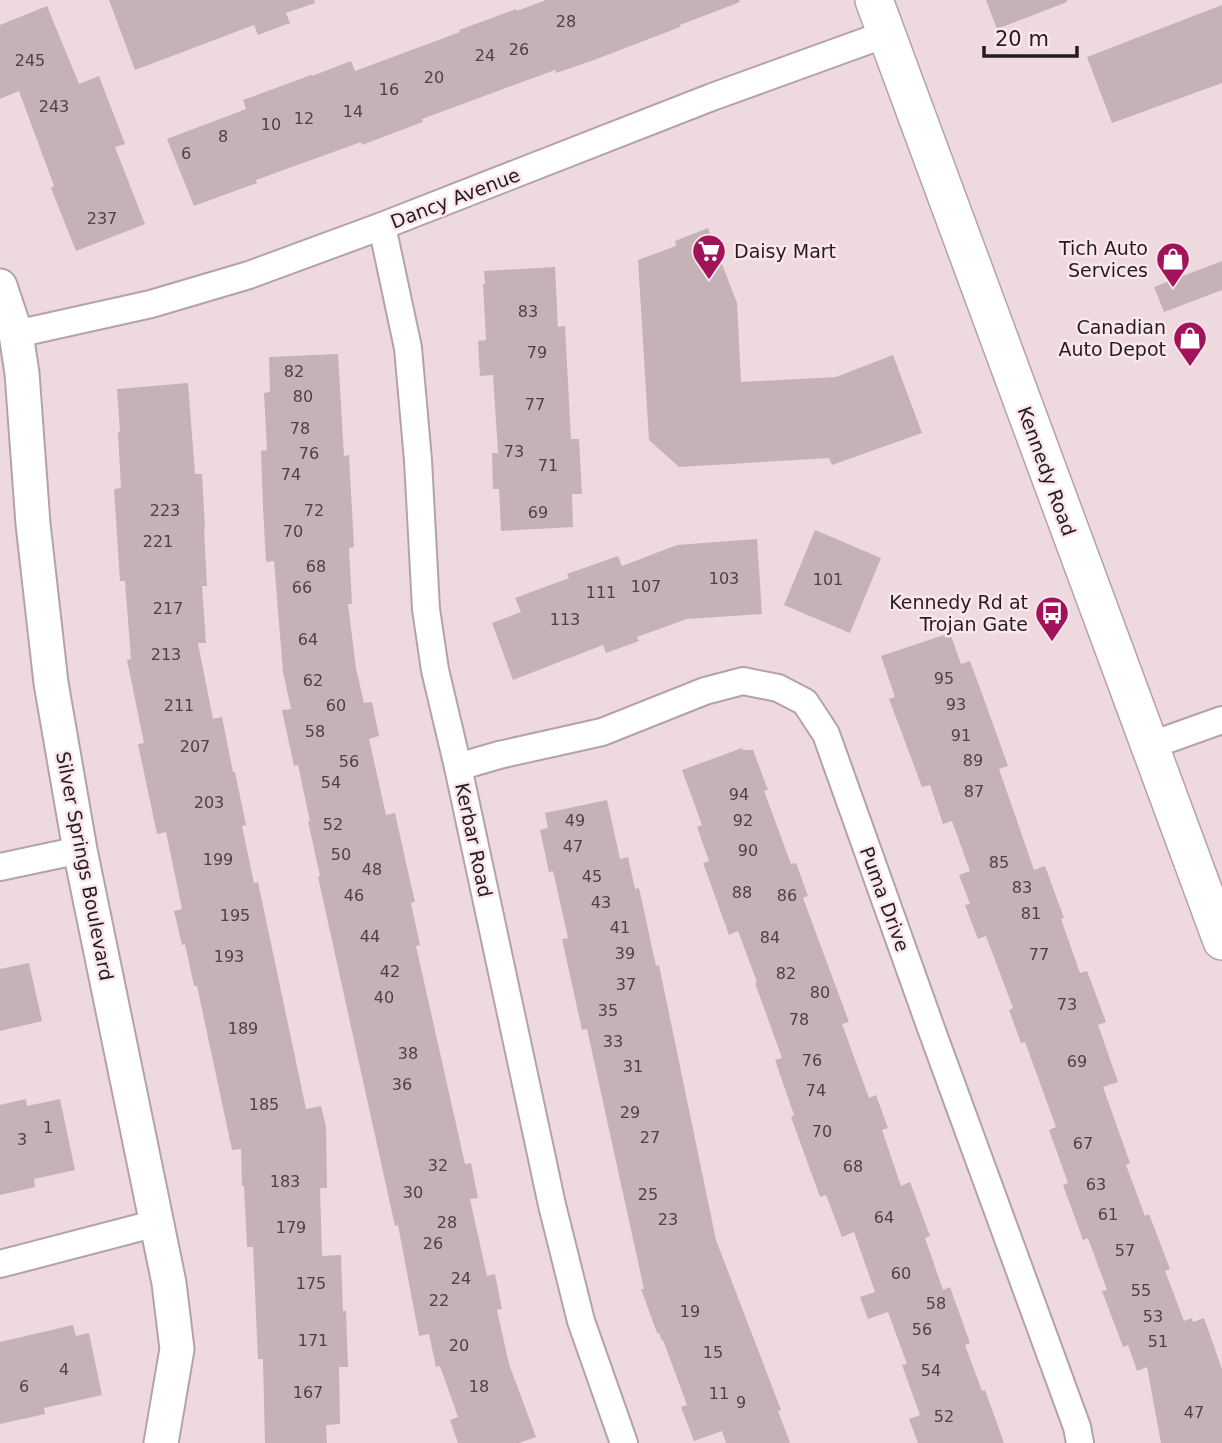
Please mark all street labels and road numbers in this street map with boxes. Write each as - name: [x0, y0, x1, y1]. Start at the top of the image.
- street label: Dancy Avenue: [387, 163, 523, 233]
- street label: Kennedy Road: [1013, 403, 1081, 539]
- street label: Silver Springs Boulevard: [52, 750, 118, 982]
- street label: Kerbar Road: [451, 781, 497, 899]
- street label: Puma Drive: [856, 844, 914, 954]

